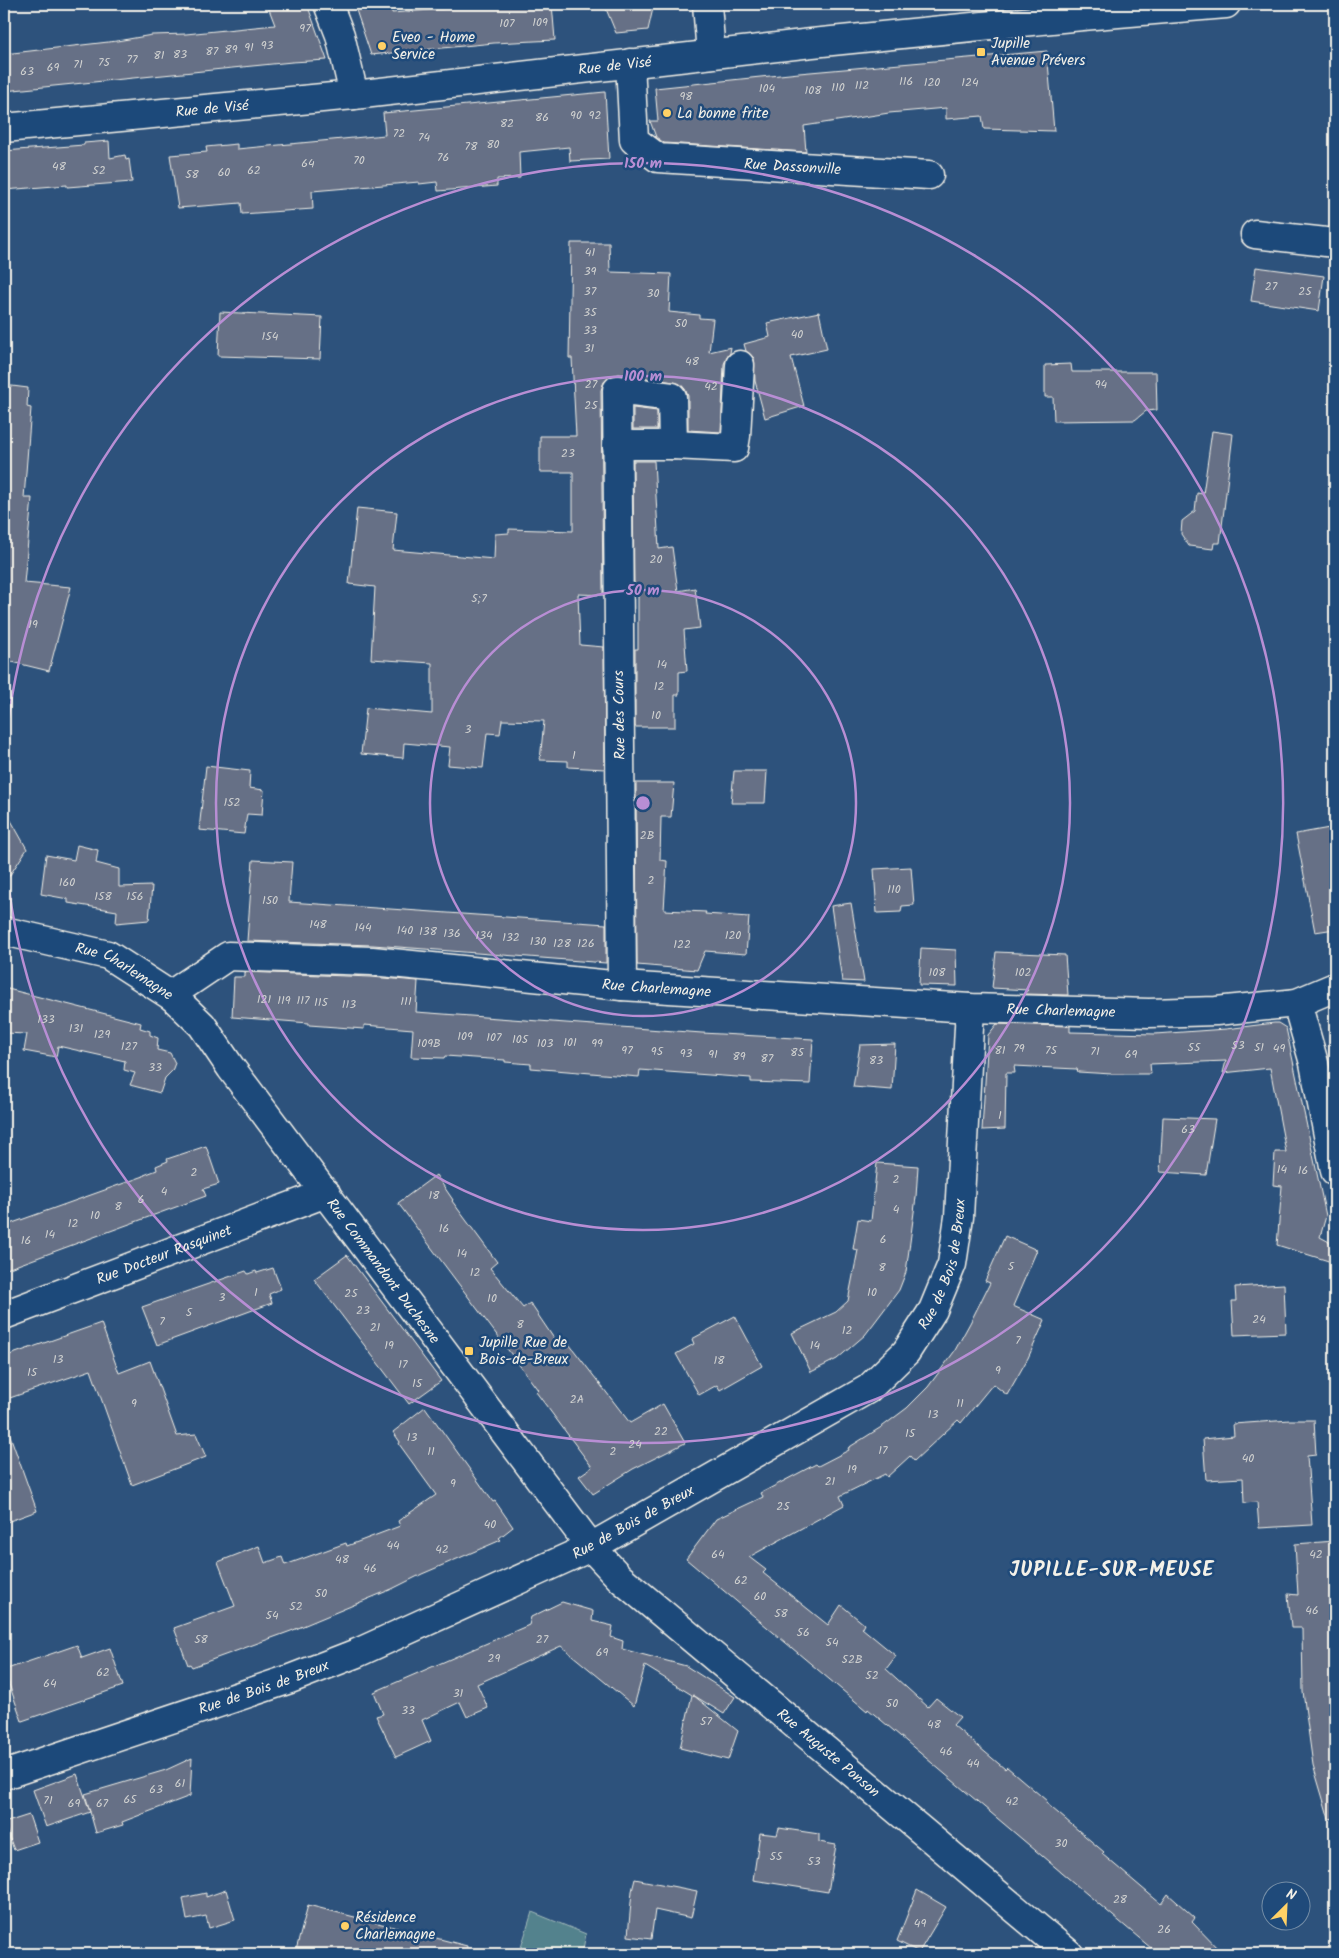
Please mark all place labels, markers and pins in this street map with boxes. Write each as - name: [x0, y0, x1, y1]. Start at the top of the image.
- place label: Eveo - Home Service: [392, 26, 475, 67]
- place label: Jupille Avenue Prévers: [991, 32, 1086, 73]
- marker: Eveo - Home Service: [376, 40, 388, 52]
- marker: Jupille Avenue Prévers: [975, 46, 987, 58]
- place label: La bonne frite: [677, 102, 769, 126]
- marker: La bonne frite: [661, 107, 673, 119]
- centre of rings: [634, 794, 652, 812]
- place label: Jupille Rue de Bois-de-Breux: [479, 1331, 569, 1372]
- marker: Jupille Rue de Bois-de-Breux: [463, 1345, 475, 1357]
- place label: Résidence Charlemagne: [355, 1906, 436, 1947]
- marker: Résidence Charlemagne: [339, 1920, 351, 1932]

